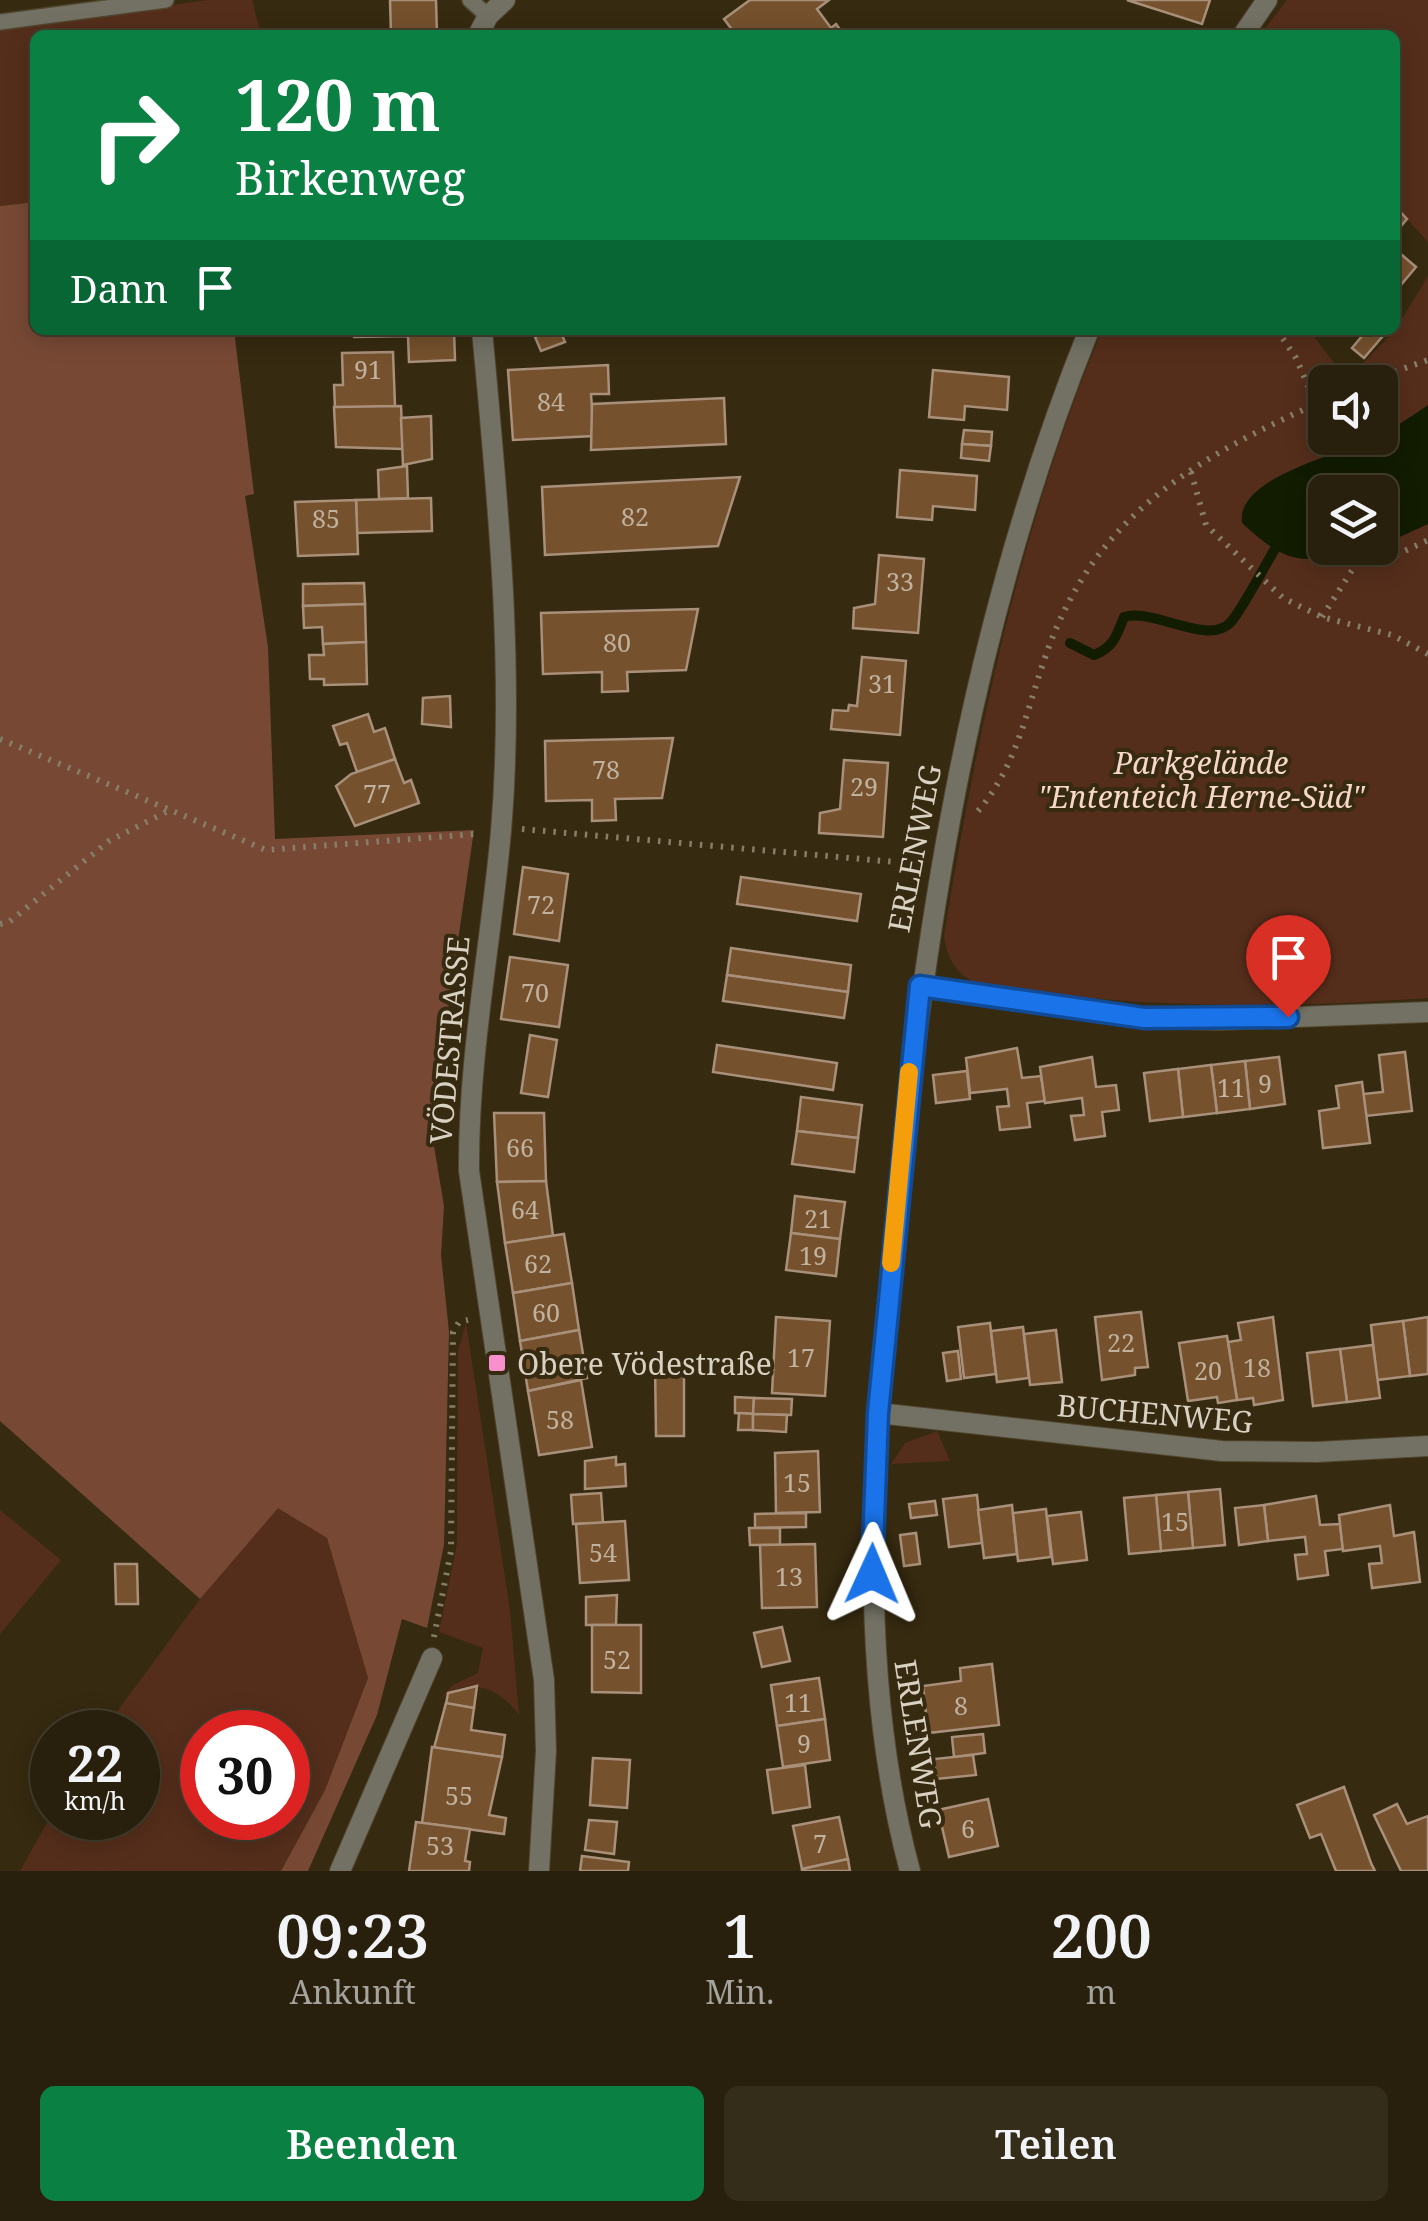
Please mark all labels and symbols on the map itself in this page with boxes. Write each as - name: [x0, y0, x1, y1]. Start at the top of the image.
- house number: 91: [354, 352, 382, 386]
- house number: 84: [537, 384, 565, 418]
- house number: 82: [621, 499, 649, 533]
- house number: 85: [312, 501, 340, 535]
- house number: 33: [886, 564, 914, 598]
- house number: 80: [603, 625, 631, 659]
- house number: 31: [868, 666, 896, 700]
- park label: Parkgelände "Ententeich Herne-Süd": [1038, 742, 1366, 817]
- house number: 78: [592, 752, 620, 786]
- street label: ERLENWEG: [878, 761, 950, 935]
- house number: 29: [850, 769, 878, 803]
- house number: 77: [363, 776, 391, 810]
- house number: 72: [527, 887, 555, 921]
- pin: [1246, 915, 1331, 1018]
- street label: VÖDESTRASSE: [419, 934, 479, 1146]
- house number: 70: [521, 975, 549, 1009]
- house number: 9: [1258, 1066, 1272, 1100]
- house number: 11: [1217, 1070, 1245, 1104]
- house number: 66: [506, 1130, 534, 1164]
- house number: 64: [511, 1192, 539, 1226]
- house number: 21: [804, 1201, 832, 1235]
- house number: 19: [799, 1238, 827, 1272]
- house number: 62: [524, 1246, 552, 1280]
- house number: 60: [532, 1295, 560, 1329]
- house number: 22: [1107, 1325, 1135, 1359]
- house number: 17: [787, 1340, 815, 1374]
- place label: Obere Vödestraße: [517, 1343, 772, 1384]
- house number: 18: [1243, 1350, 1271, 1384]
- marker: Obere Vödestraße: [486, 1352, 508, 1374]
- house number: 20: [1194, 1353, 1222, 1387]
- street label: BUCHENWEG: [1055, 1384, 1255, 1442]
- house number: 58: [546, 1402, 574, 1436]
- house number: 15: [783, 1465, 811, 1499]
- house number: 15: [1161, 1504, 1189, 1538]
- position arrow: [820, 1522, 924, 1626]
- house number: 54: [589, 1535, 617, 1569]
- house number: 13: [775, 1559, 803, 1593]
- house number: 52: [603, 1642, 631, 1676]
- street label: ERLENWEG: [885, 1657, 953, 1831]
- house number: 11: [784, 1685, 812, 1719]
- house number: 8: [954, 1688, 968, 1722]
- speed limit sign: 30: [180, 1710, 310, 1840]
- house number: 9: [797, 1726, 811, 1760]
- house number: 55: [445, 1778, 473, 1812]
- house number: 6: [961, 1811, 975, 1845]
- house number: 7: [813, 1826, 827, 1860]
- house number: 53: [426, 1828, 454, 1862]

